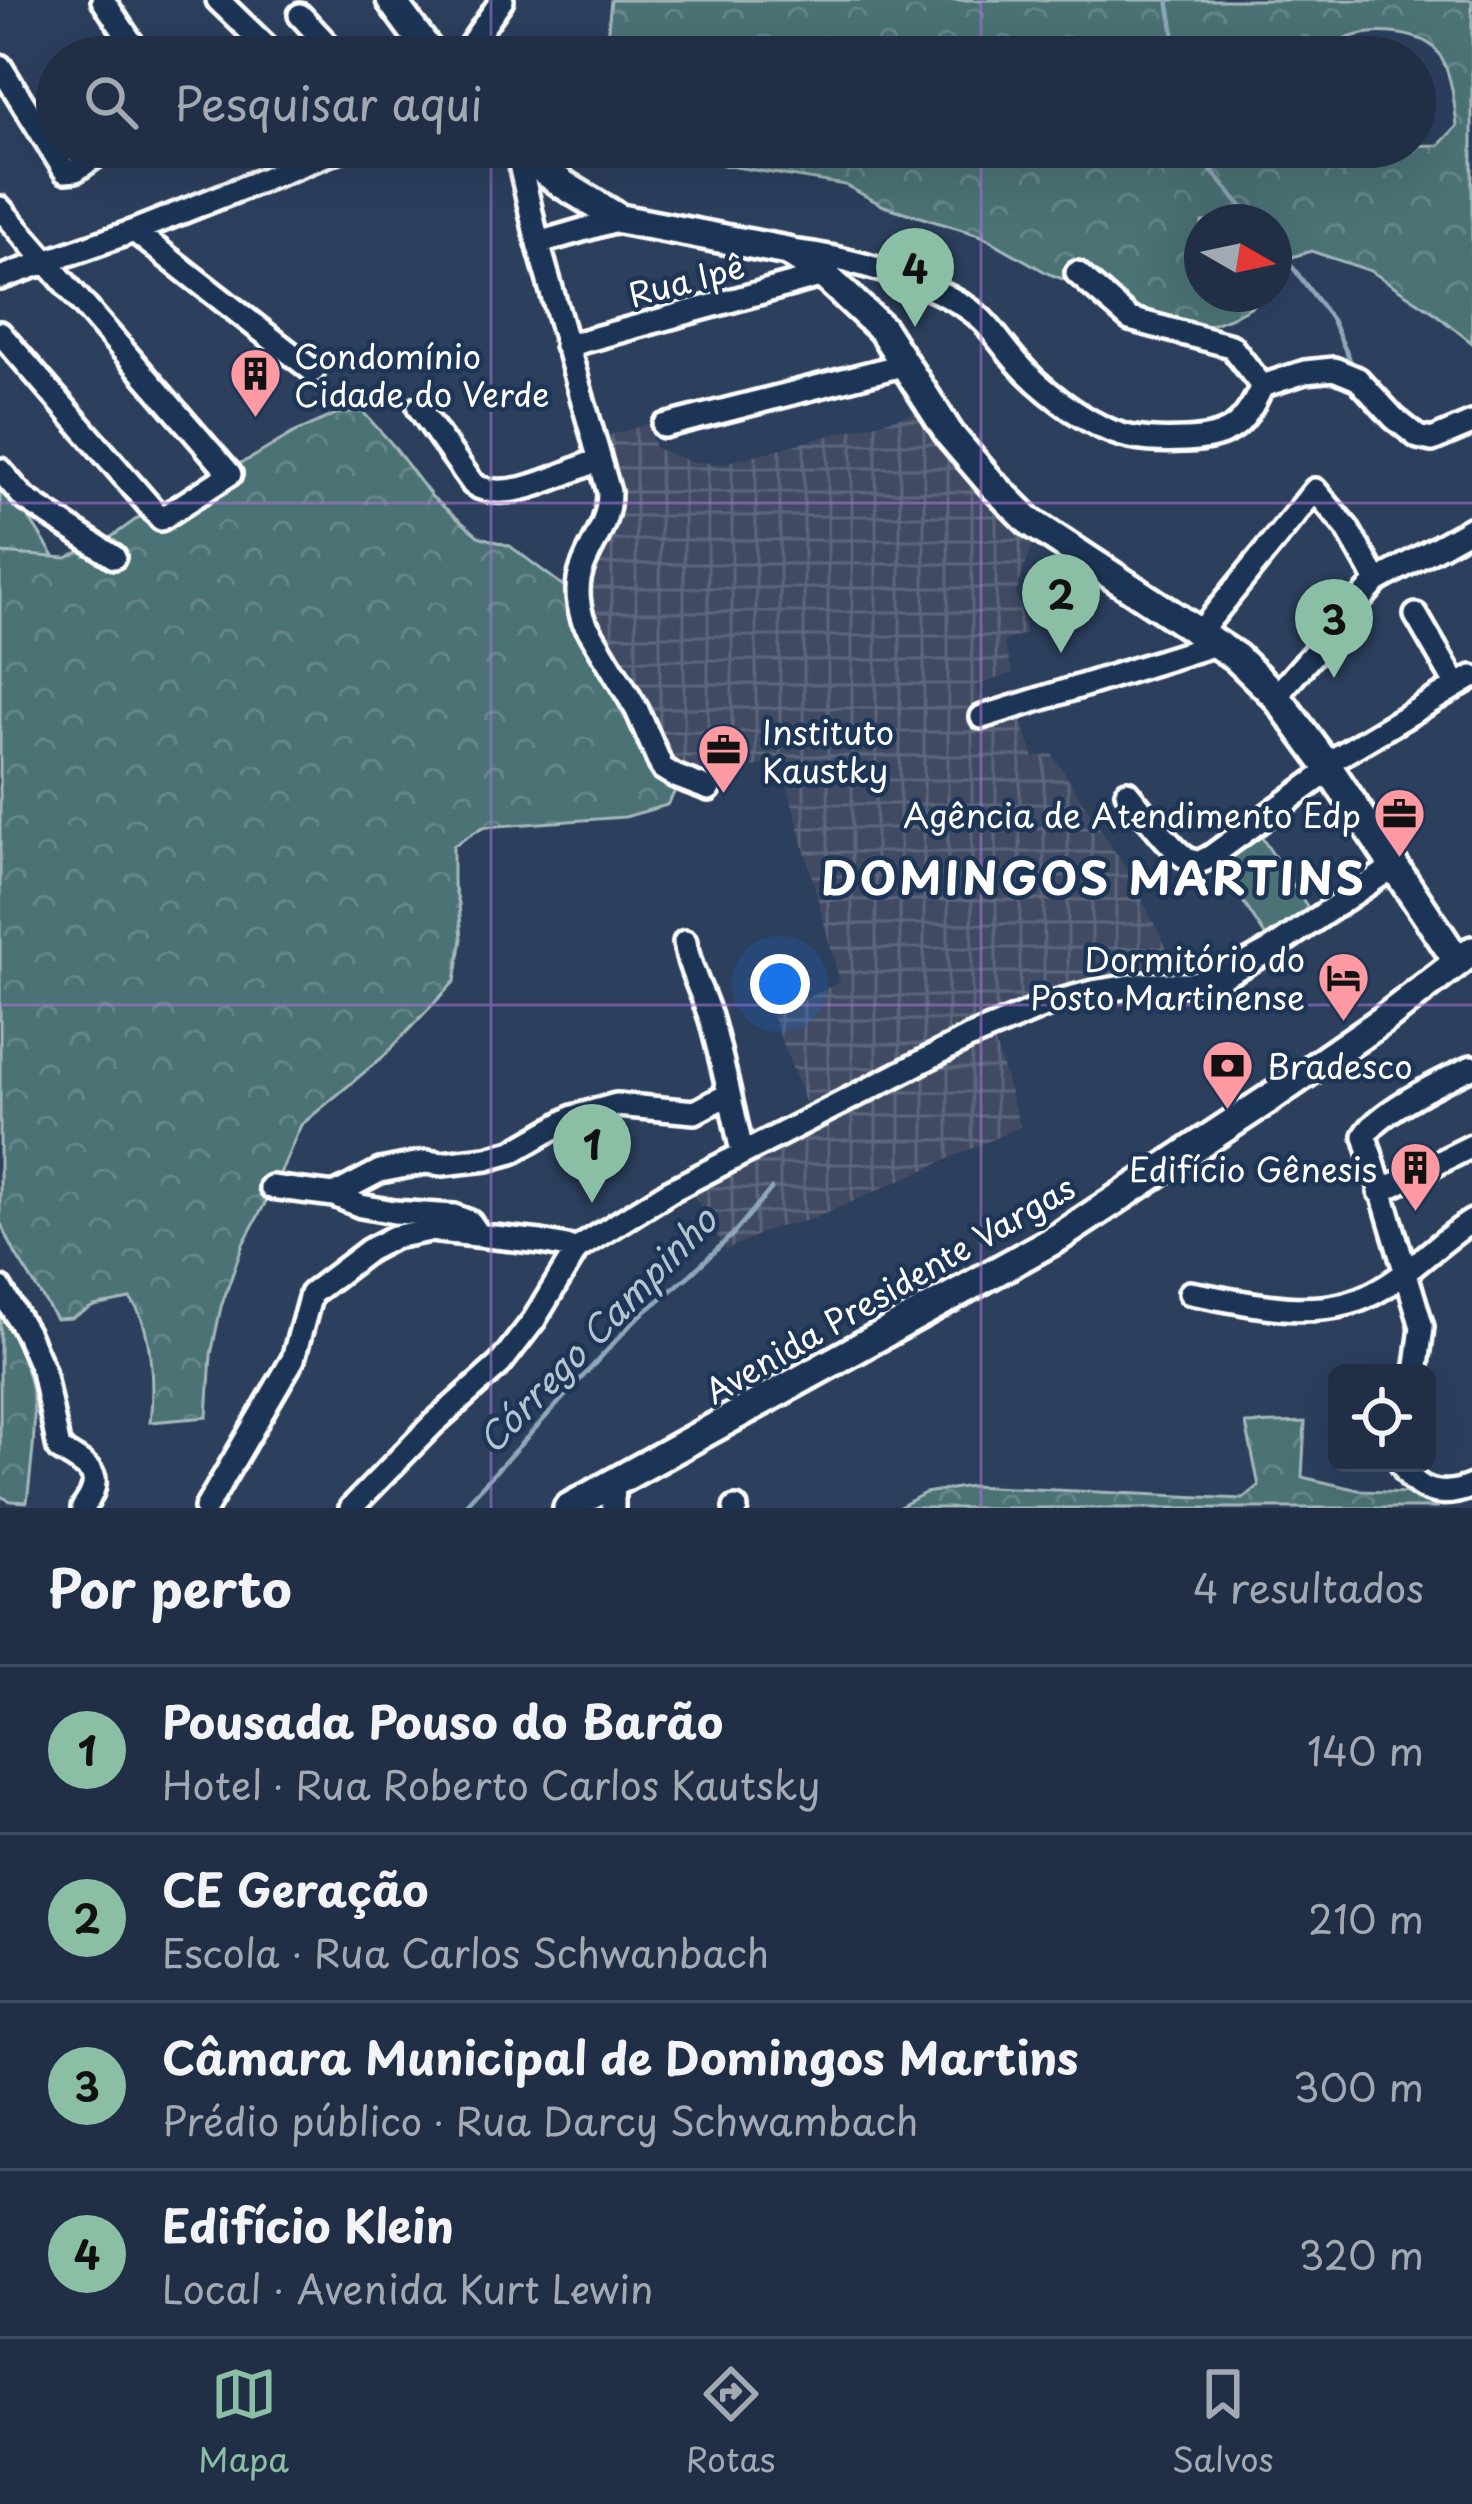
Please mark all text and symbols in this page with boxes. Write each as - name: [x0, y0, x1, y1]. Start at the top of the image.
- search box: [36, 36, 1436, 168]
- text: Pesquisar aqui: [174, 68, 483, 136]
- icon: search: [78, 69, 144, 135]
- north arrow: [1184, 204, 1292, 312]
- pin: 4: [876, 228, 954, 327]
- street label: Rua Ipê: [622, 240, 750, 318]
- place label: Condomínio Cidade do Verde: [294, 330, 550, 418]
- building icon: Condomínio Cidade do Verde: [227, 346, 283, 420]
- pin: 2: [1022, 554, 1100, 653]
- pin: 3: [1295, 579, 1373, 678]
- place label: Instituto Kaustky: [762, 706, 894, 794]
- office icon: Instituto Kaustky: [695, 722, 751, 796]
- office icon: Agência de Atendimento Edp: [1372, 786, 1428, 860]
- place label: Agência de Atendimento Edp: [903, 789, 1361, 839]
- district label: DOMINGOS MARTINS: [821, 842, 1367, 910]
- place label: Dormitório do Posto Martinense: [1030, 933, 1305, 1021]
- hotel icon: Dormitório do Posto Martinense: [1316, 949, 1372, 1023]
- your location: [750, 954, 810, 1014]
- bank icon: Bradesco: [1200, 1037, 1256, 1111]
- place label: Bradesco: [1267, 1040, 1413, 1090]
- pin: 1: [553, 1104, 631, 1203]
- building icon: Edifício Gênesis: [1388, 1140, 1444, 1214]
- place label: Edifício Gênesis: [1129, 1143, 1377, 1193]
- street label: Avenida Presidente Vargas: [694, 1161, 1084, 1415]
- water label: Córrego Campinho: [464, 1193, 729, 1464]
- map controls: [1328, 1364, 1436, 1472]
- button: locate: [1328, 1364, 1436, 1472]
- text: Por perto: [48, 1548, 292, 1625]
- text: 4 resultados: [1193, 1557, 1424, 1616]
- text: Pousada Pouso do Barão: [162, 1686, 723, 1754]
- text: 1: [78, 1720, 96, 1779]
- text: 140 m: [1307, 1720, 1424, 1779]
- text: Hotel · Rua Roberto Carlos Kautsky: [162, 1754, 820, 1813]
- text: CE Geração: [162, 1854, 429, 1922]
- text: 2: [73, 1888, 101, 1947]
- text: 210 m: [1308, 1888, 1424, 1947]
- text: Escola · Rua Carlos Schwanbach: [162, 1922, 769, 1981]
- text: Câmara Municipal de Domingos Martins: [162, 2022, 1079, 2090]
- text: 3: [74, 2056, 100, 2115]
- text: 300 m: [1293, 2056, 1424, 2115]
- text: Prédio público · Rua Darcy Schwambach: [162, 2090, 918, 2149]
- text: Edifício Klein: [162, 2190, 454, 2258]
- text: 4: [74, 2224, 100, 2283]
- text: 320 m: [1299, 2224, 1424, 2283]
- text: Local · Avenida Kurt Lewin: [162, 2258, 653, 2317]
- tab: Mapa: [198, 2361, 289, 2483]
- tab: Rotas: [686, 2361, 775, 2483]
- tab: Salvos: [1172, 2361, 1274, 2483]

